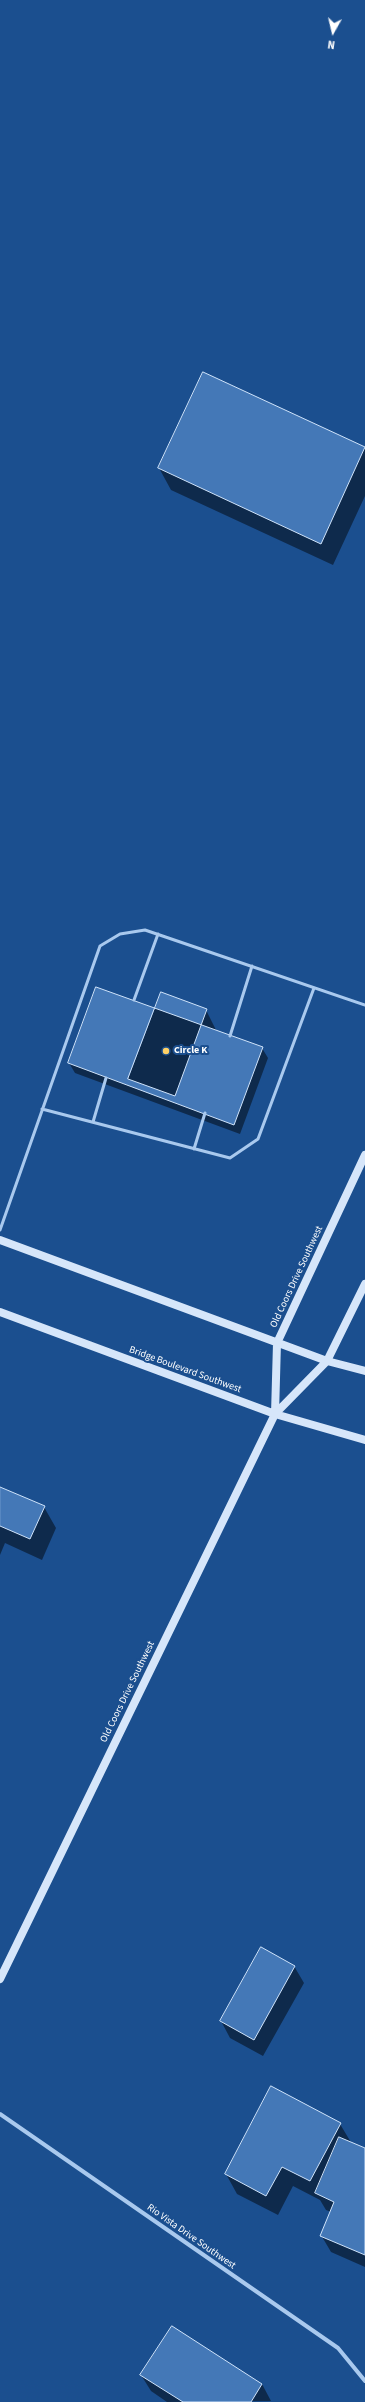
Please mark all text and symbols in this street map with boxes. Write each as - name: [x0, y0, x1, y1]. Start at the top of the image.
- north arrow: [313, 12, 353, 52]
- text: N: [327, 36, 336, 52]
- place label: Circle K: [174, 1045, 207, 1057]
- marker: Circle K: [161, 1046, 171, 1056]
- street label: Old Coors Drive Southwest: [268, 1224, 326, 1330]
- street label: Bridge Boulevard Southwest: [127, 1344, 243, 1396]
- street label: Old Coors Drive Southwest: [98, 1639, 158, 1745]
- street label: Rio Vista Drive Southwest: [144, 2202, 238, 2272]

